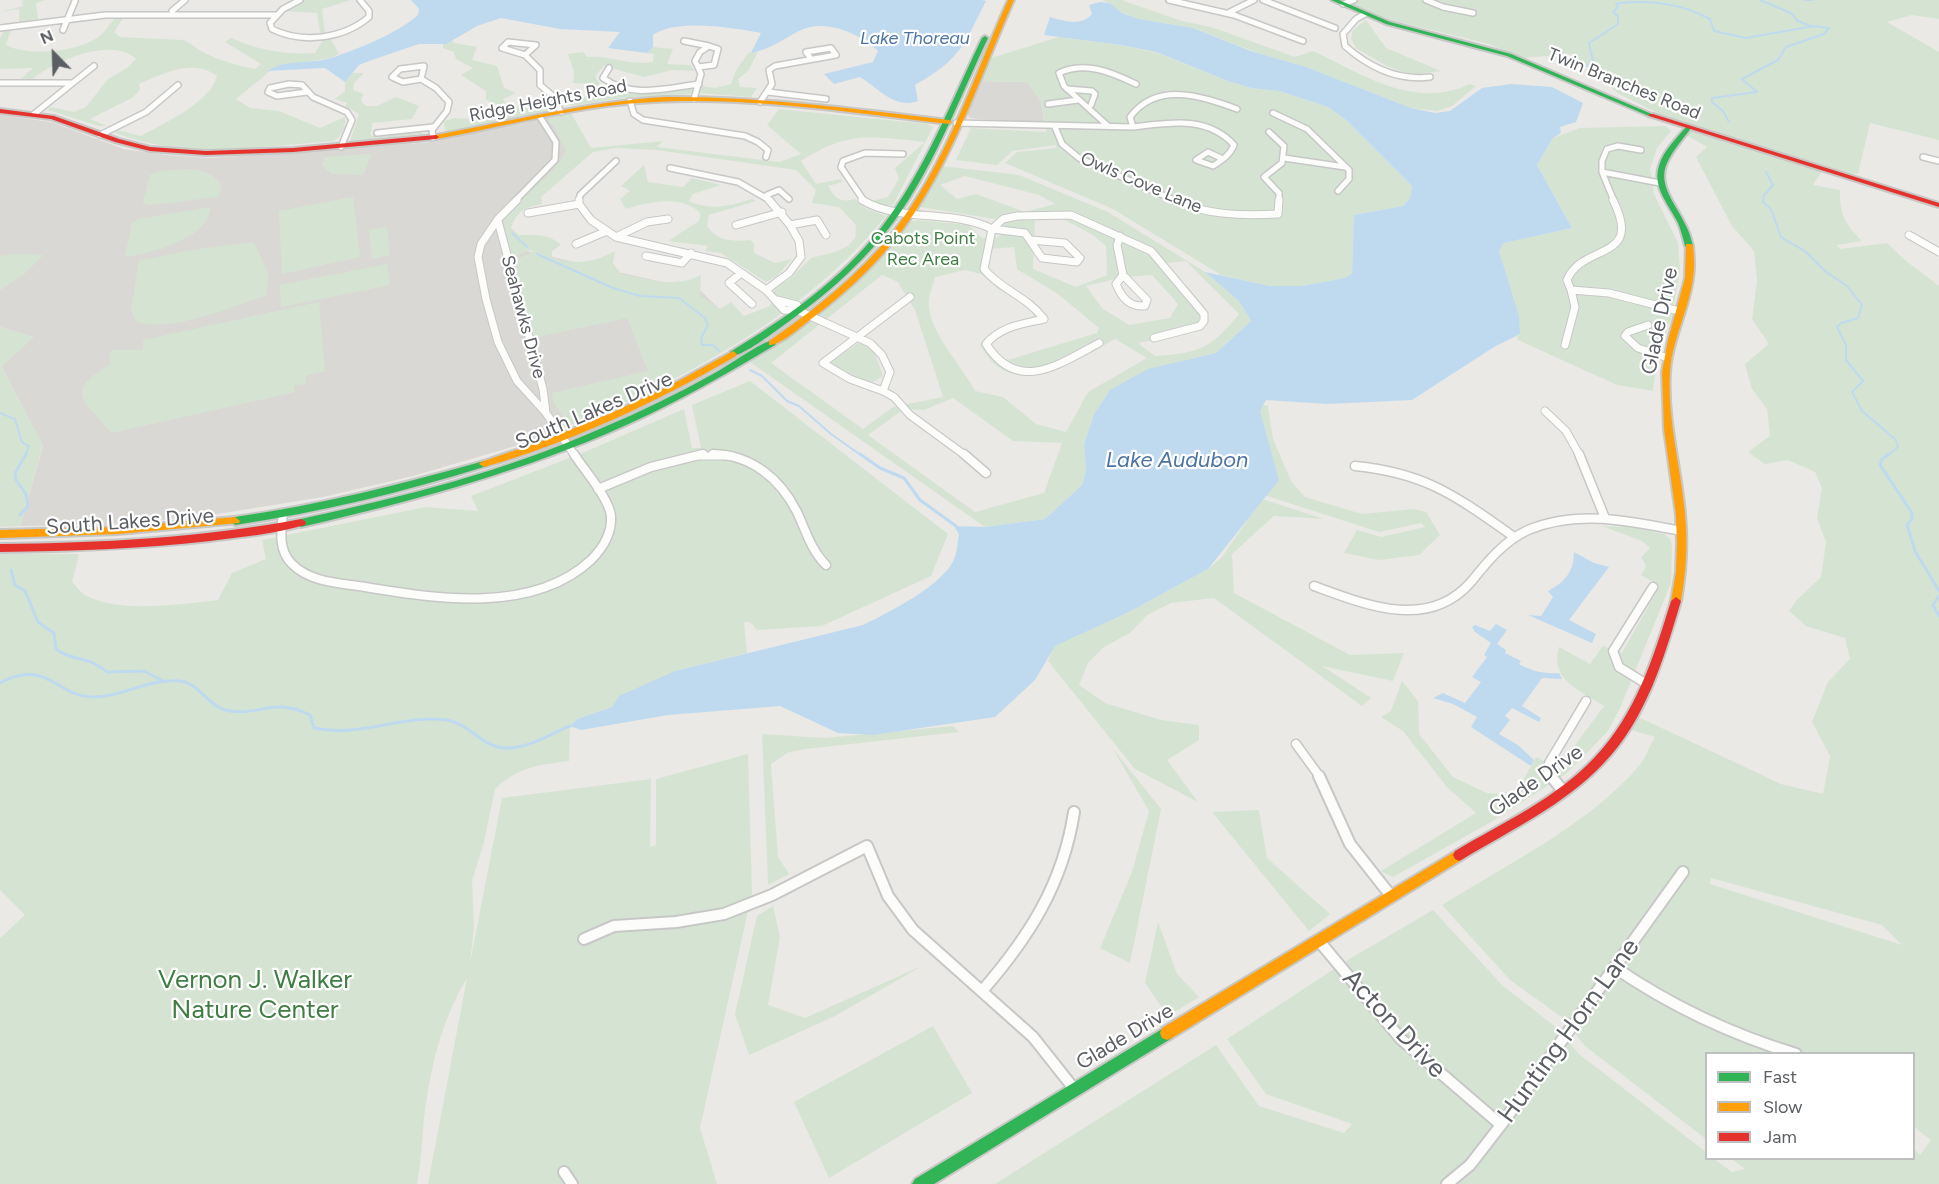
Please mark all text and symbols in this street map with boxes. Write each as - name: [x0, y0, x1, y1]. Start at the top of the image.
- north arrow: [24, 24, 84, 84]
- text: N: [37, 26, 56, 48]
- water label: Lake Thoreau: [860, 28, 970, 50]
- street label: Twin Branches Road: [1545, 44, 1703, 124]
- street label: Ridge Heights Road: [467, 75, 629, 127]
- street label: Owls Cove Lane: [1077, 148, 1205, 218]
- park label: Cabots Point Rec Area: [871, 228, 975, 270]
- street label: Seahawks Drive: [496, 253, 550, 381]
- street label: Glade Drive: [1636, 265, 1684, 377]
- street label: South Lakes Drive: [512, 367, 676, 455]
- water label: Lake Audubon: [1106, 448, 1248, 474]
- street label: South Lakes Drive: [45, 504, 215, 540]
- street label: Glade Drive: [1484, 739, 1588, 823]
- street label: Hunting Horn Lane: [1492, 933, 1646, 1129]
- street label: Acton Drive: [1336, 963, 1452, 1085]
- park label: Vernon J. Walker Nature Center: [158, 964, 352, 1026]
- street label: Glade Drive: [1072, 998, 1178, 1076]
- legend: [1705, 1052, 1915, 1160]
- text: Fast: [1763, 1066, 1797, 1088]
- text: Slow: [1763, 1096, 1802, 1118]
- text: Jam: [1763, 1126, 1797, 1148]

